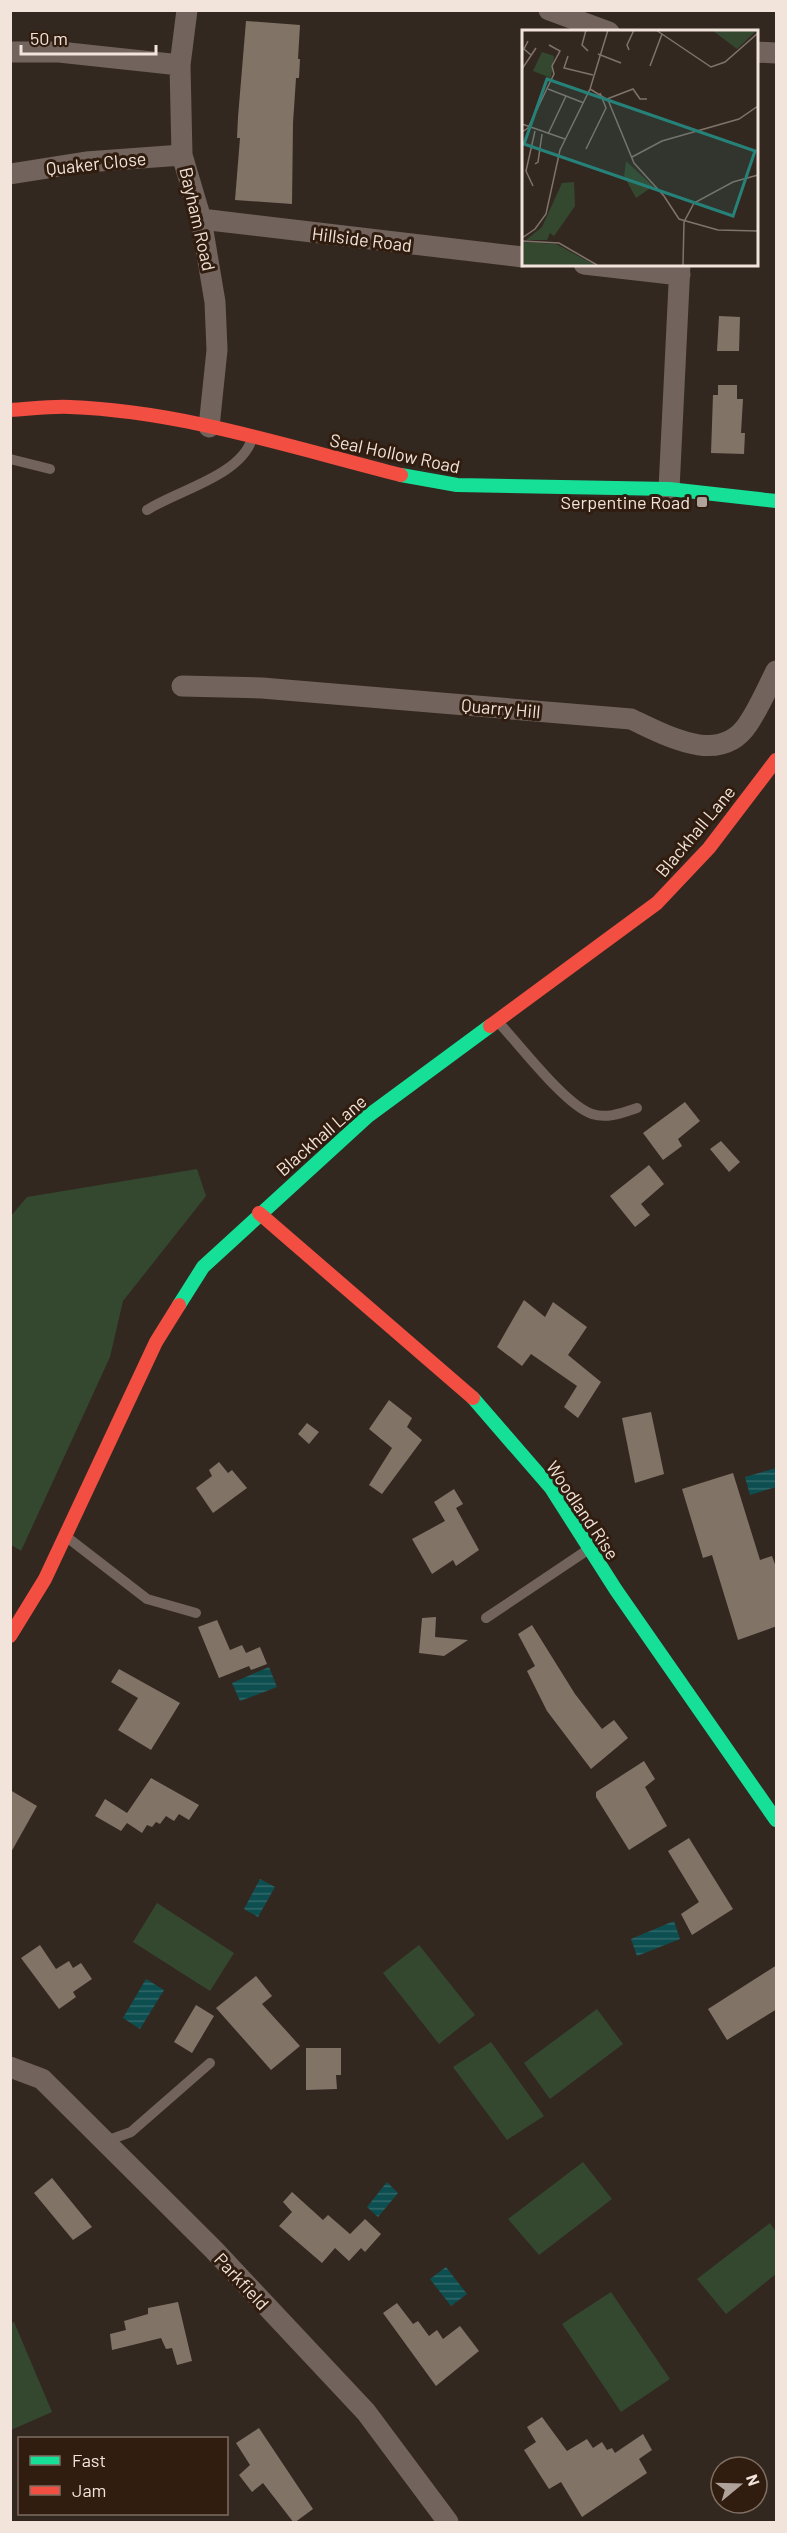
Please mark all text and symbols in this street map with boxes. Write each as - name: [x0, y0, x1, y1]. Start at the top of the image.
- scale bar: [21, 18, 156, 56]
- text: 50 m: [30, 27, 68, 49]
- inset map: [522, 30, 757, 266]
- street label: Quaker Close: [45, 147, 147, 179]
- street label: Bayham Road: [175, 165, 221, 273]
- street label: Hillside Road: [311, 222, 413, 256]
- street label: Seal Hollow Road: [328, 428, 462, 478]
- place label: Serpentine Road: [561, 491, 690, 513]
- marker: Serpentine Road: [695, 495, 709, 509]
- street label: Quarry Hill: [461, 694, 541, 722]
- street label: Blackhall Lane: [650, 781, 740, 881]
- street label: Blackhall Lane: [271, 1090, 371, 1180]
- street label: Woodland Rise: [542, 1456, 624, 1564]
- street label: Parkfield: [210, 2248, 274, 2314]
- legend: [18, 2437, 228, 2515]
- text: Fast: [72, 2449, 106, 2471]
- north arrow: [709, 2455, 769, 2515]
- text: N: [743, 2472, 764, 2488]
- text: Jam: [72, 2479, 106, 2501]

